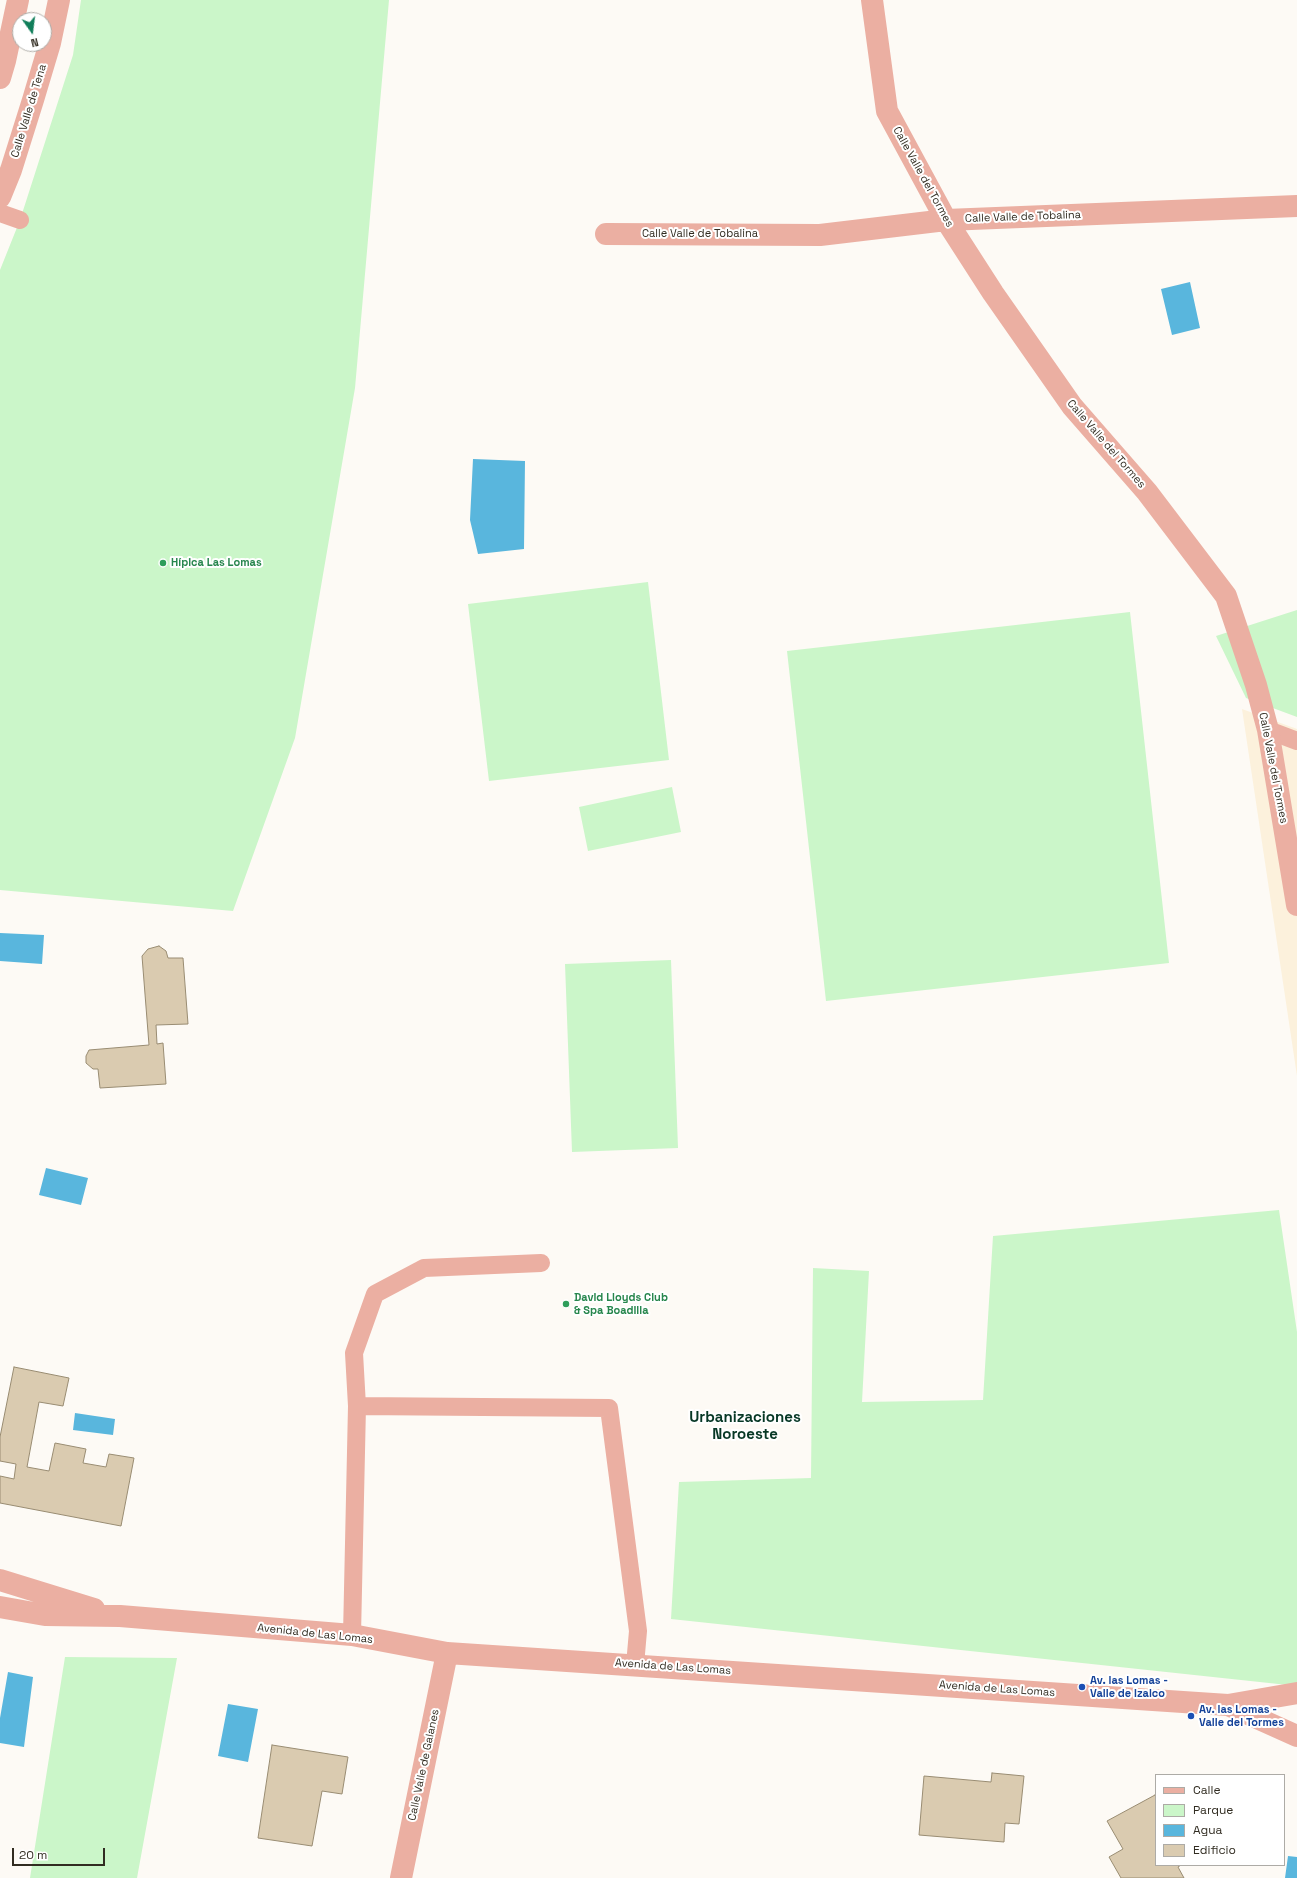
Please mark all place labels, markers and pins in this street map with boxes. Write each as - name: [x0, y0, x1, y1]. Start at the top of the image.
- place label: Hípica Las Lomas: [171, 556, 262, 570]
- marker: Hípica Las Lomas: [158, 558, 168, 568]
- place label: David Lloyds Club & Spa Boadilla: [574, 1291, 668, 1317]
- marker: David Lloyds Club & Spa Boadilla: [561, 1299, 571, 1309]
- place label: Av. las Lomas - Valle de Izalco: [1090, 1674, 1168, 1700]
- marker: Av. las Lomas - Valle de Izalco: [1077, 1682, 1087, 1692]
- place label: Av. las Lomas - Valle del Tormes: [1199, 1703, 1284, 1729]
- marker: Av. las Lomas - Valle del Tormes: [1186, 1711, 1196, 1721]

